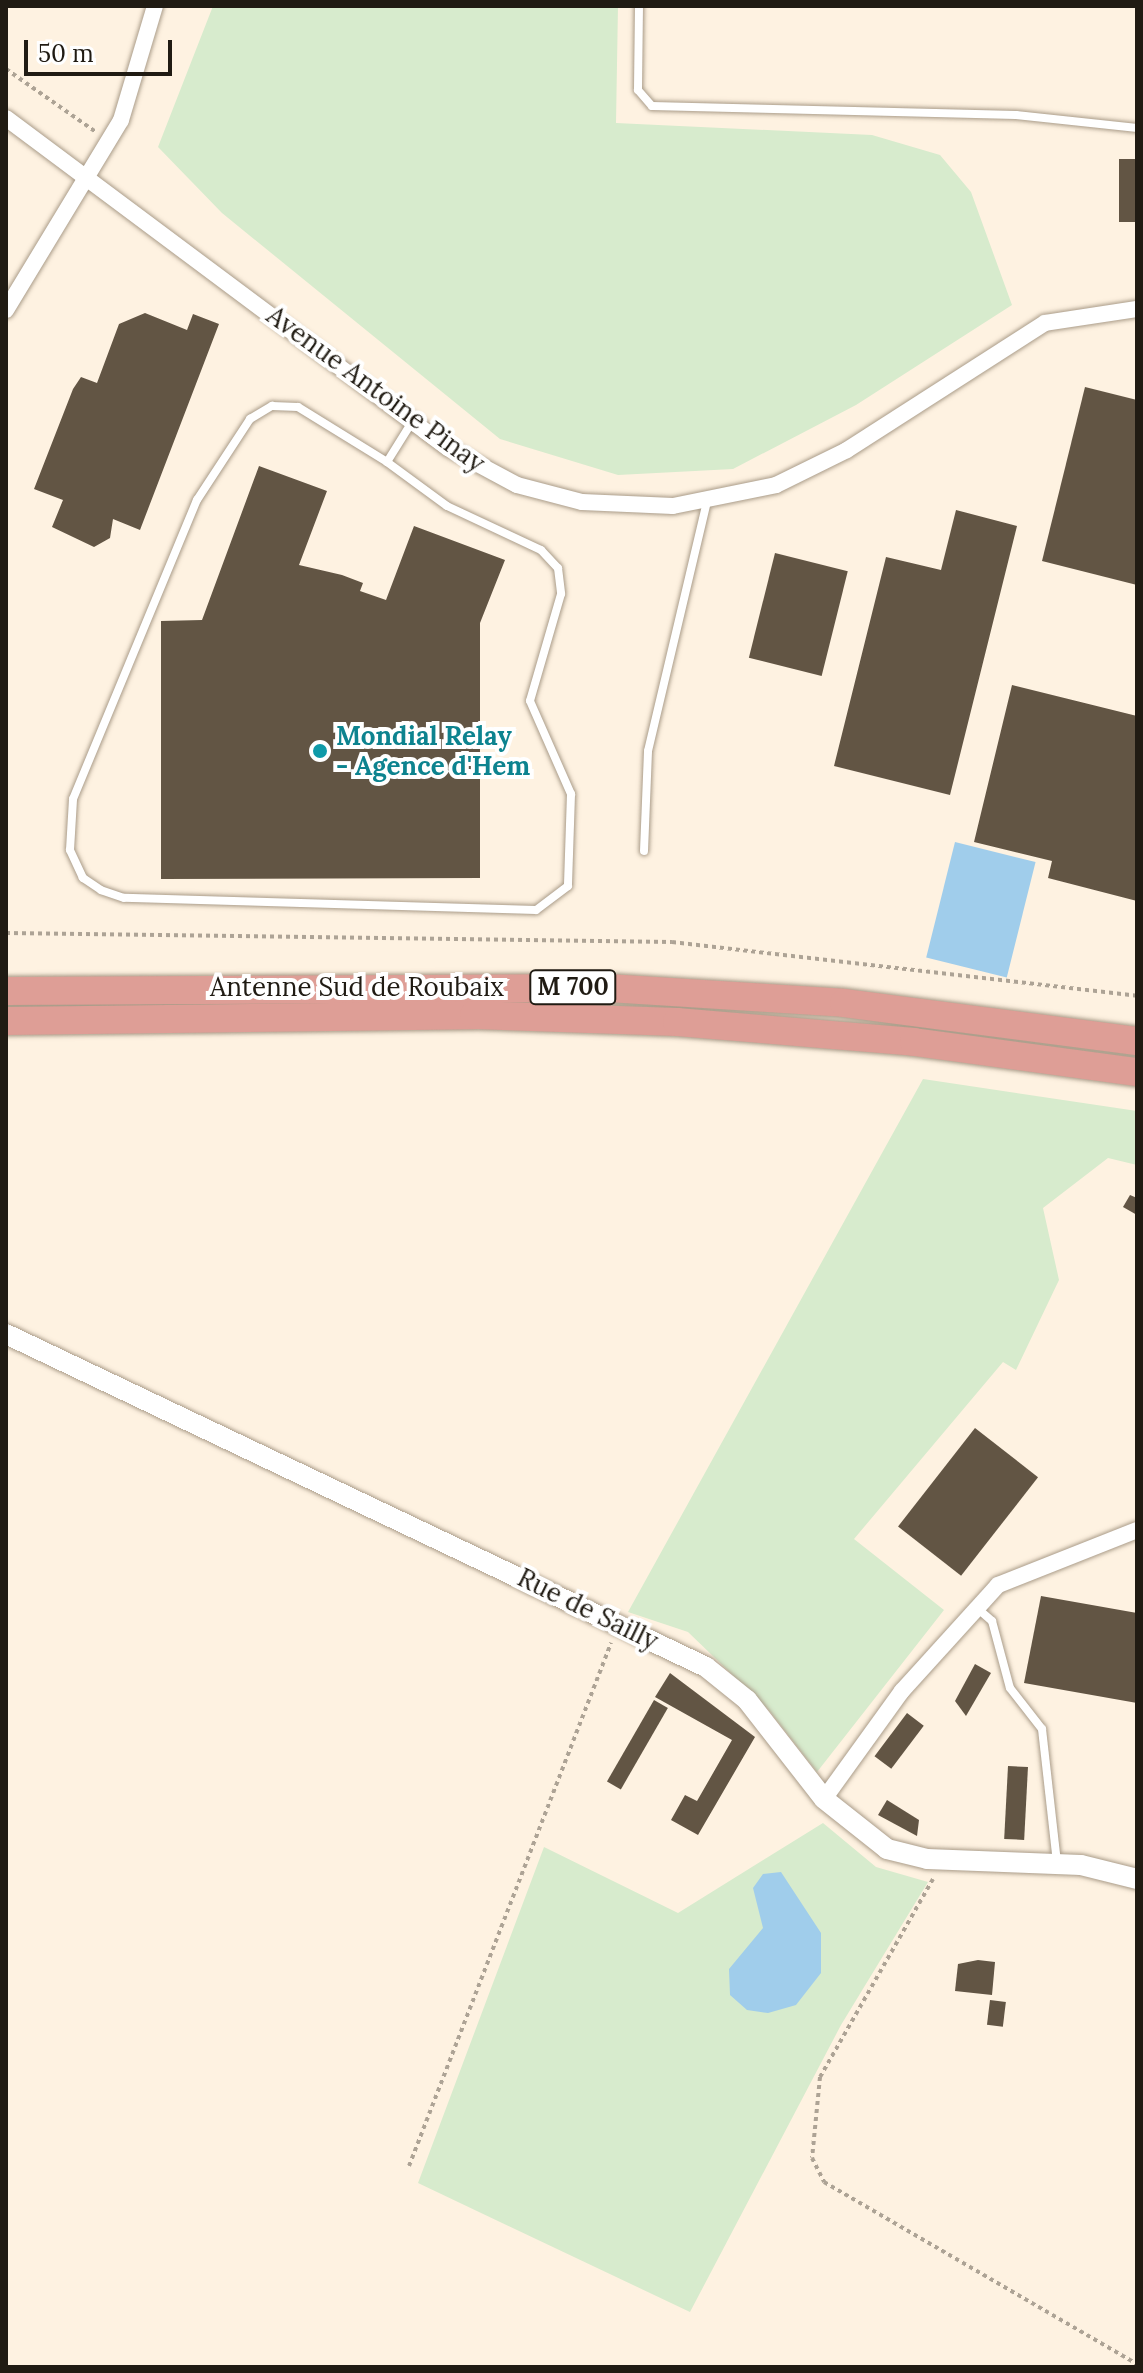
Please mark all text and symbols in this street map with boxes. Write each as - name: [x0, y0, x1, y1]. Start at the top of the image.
- scale bar: [28, 24, 176, 74]
- text: 50 m: [38, 38, 94, 69]
- street label: Avenue Antoine Pinay: [261, 299, 491, 479]
- place label: Mondial Relay - Agence d'Hem: [336, 720, 530, 782]
- marker: Mondial Relay - Agence d'Hem: [311, 742, 329, 760]
- road number: M 700: [529, 967, 617, 1007]
- street label: Antenne Sud de Roubaix: [210, 971, 504, 1003]
- street label: Rue de Sailly: [513, 1562, 663, 1656]

